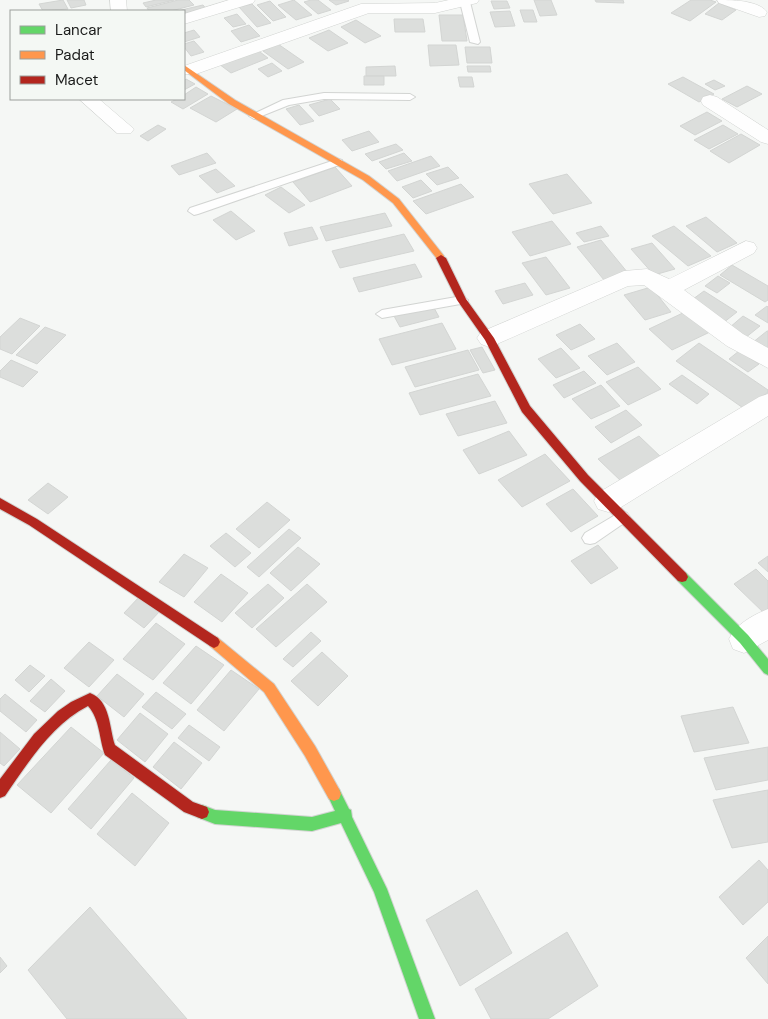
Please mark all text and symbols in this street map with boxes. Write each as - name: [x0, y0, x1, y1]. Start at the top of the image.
- legend: [10, 10, 185, 100]
- text: Lancar: [55, 20, 102, 40]
- text: Padat: [55, 45, 95, 65]
- text: Macet: [55, 70, 99, 90]

